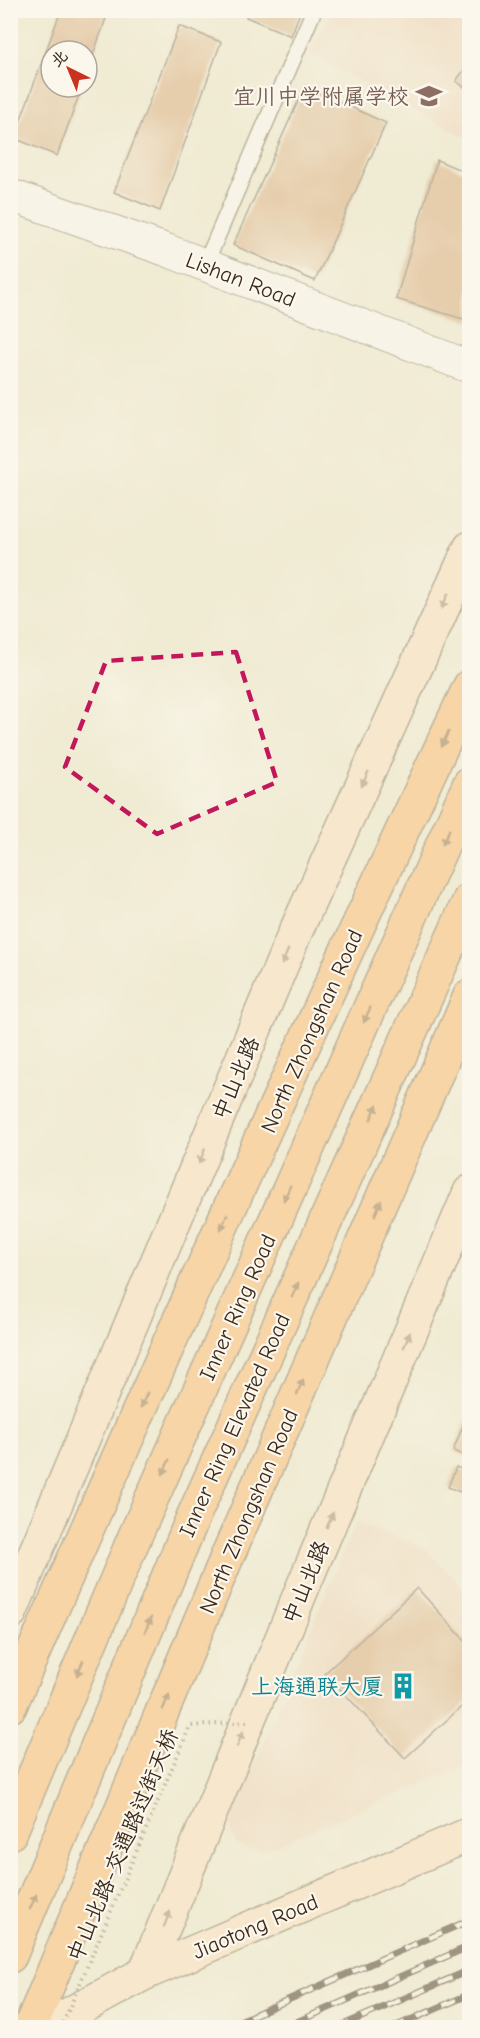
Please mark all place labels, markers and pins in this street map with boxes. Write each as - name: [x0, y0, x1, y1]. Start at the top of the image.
- school or university icon: 宜川中学附属学校: [414, 81, 444, 111]
- place label: 宜川中学附属学校: [233, 84, 409, 110]
- building icon: 上海通联大厦: [388, 1671, 418, 1701]
- place label: 上海通联大厦: [251, 1674, 383, 1700]

